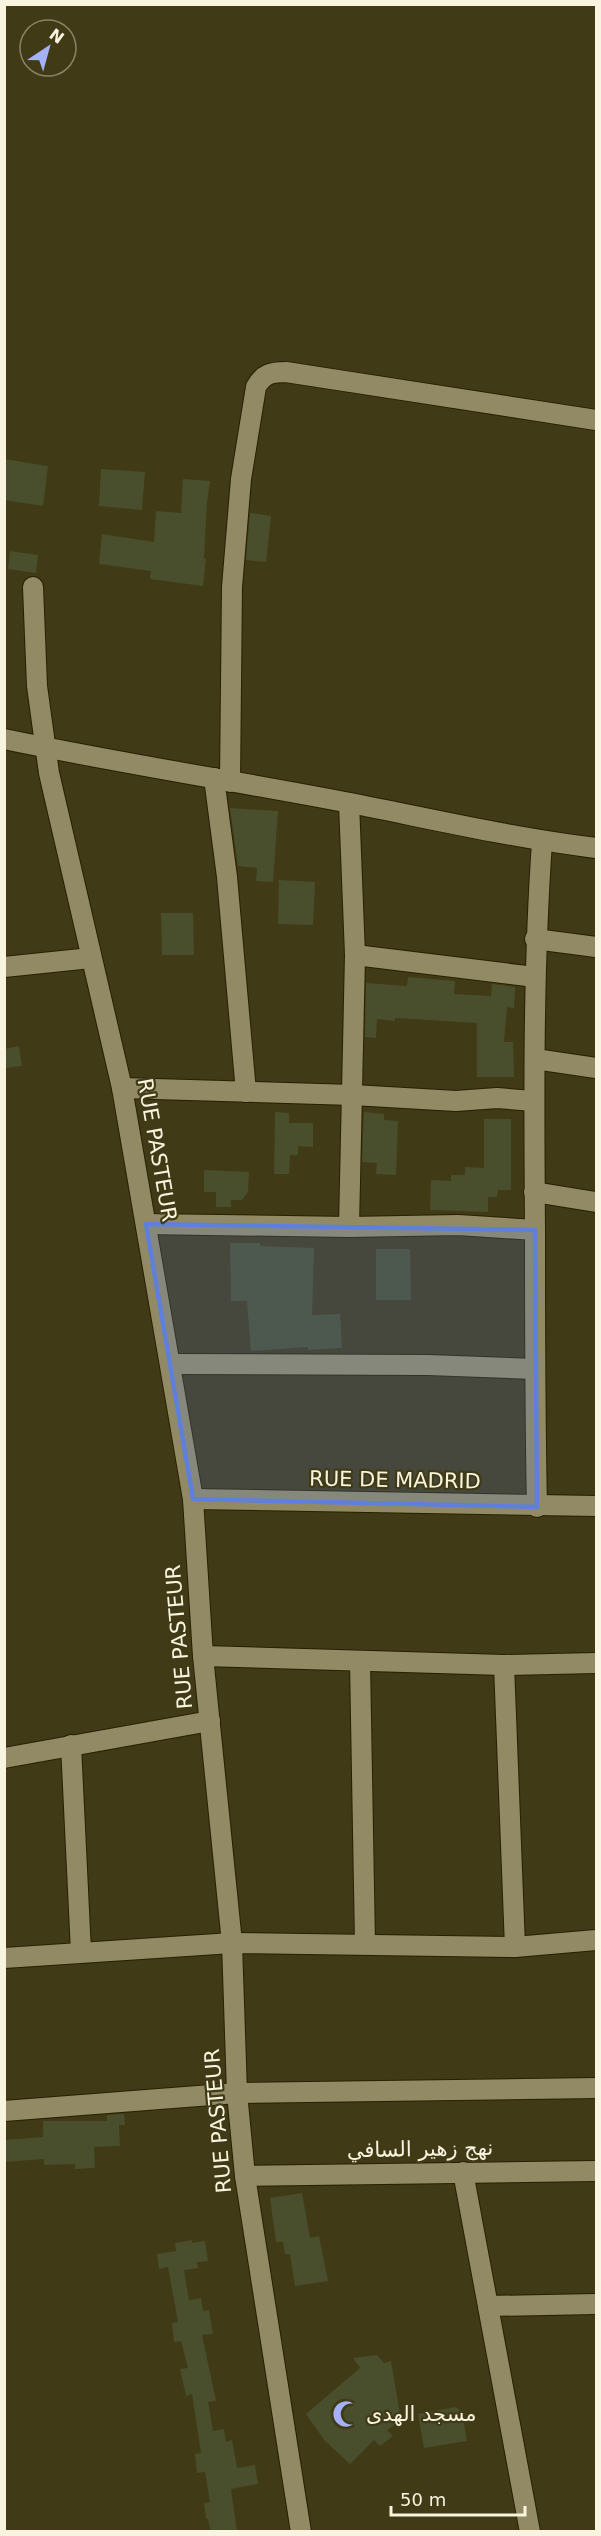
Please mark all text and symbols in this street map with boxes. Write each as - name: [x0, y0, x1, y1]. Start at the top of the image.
- north arrow: [18, 18, 78, 78]
- text: N: [46, 25, 68, 48]
- street label: RUE PASTEUR: [133, 1077, 181, 1223]
- street label: RUE DE MADRID: [309, 1467, 481, 1493]
- street label: RUE PASTEUR: [161, 1564, 197, 1710]
- street label: RUE PASTEUR: [200, 2048, 236, 2194]
- street label: نهج زهير السافي: [347, 2136, 493, 2162]
- mosque icon: مسجد الهدى: [331, 2399, 361, 2429]
- place label: مسجد الهدى: [366, 2402, 477, 2426]
- scale bar: [391, 2479, 524, 2517]
- text: 50 m: [400, 2489, 446, 2510]

